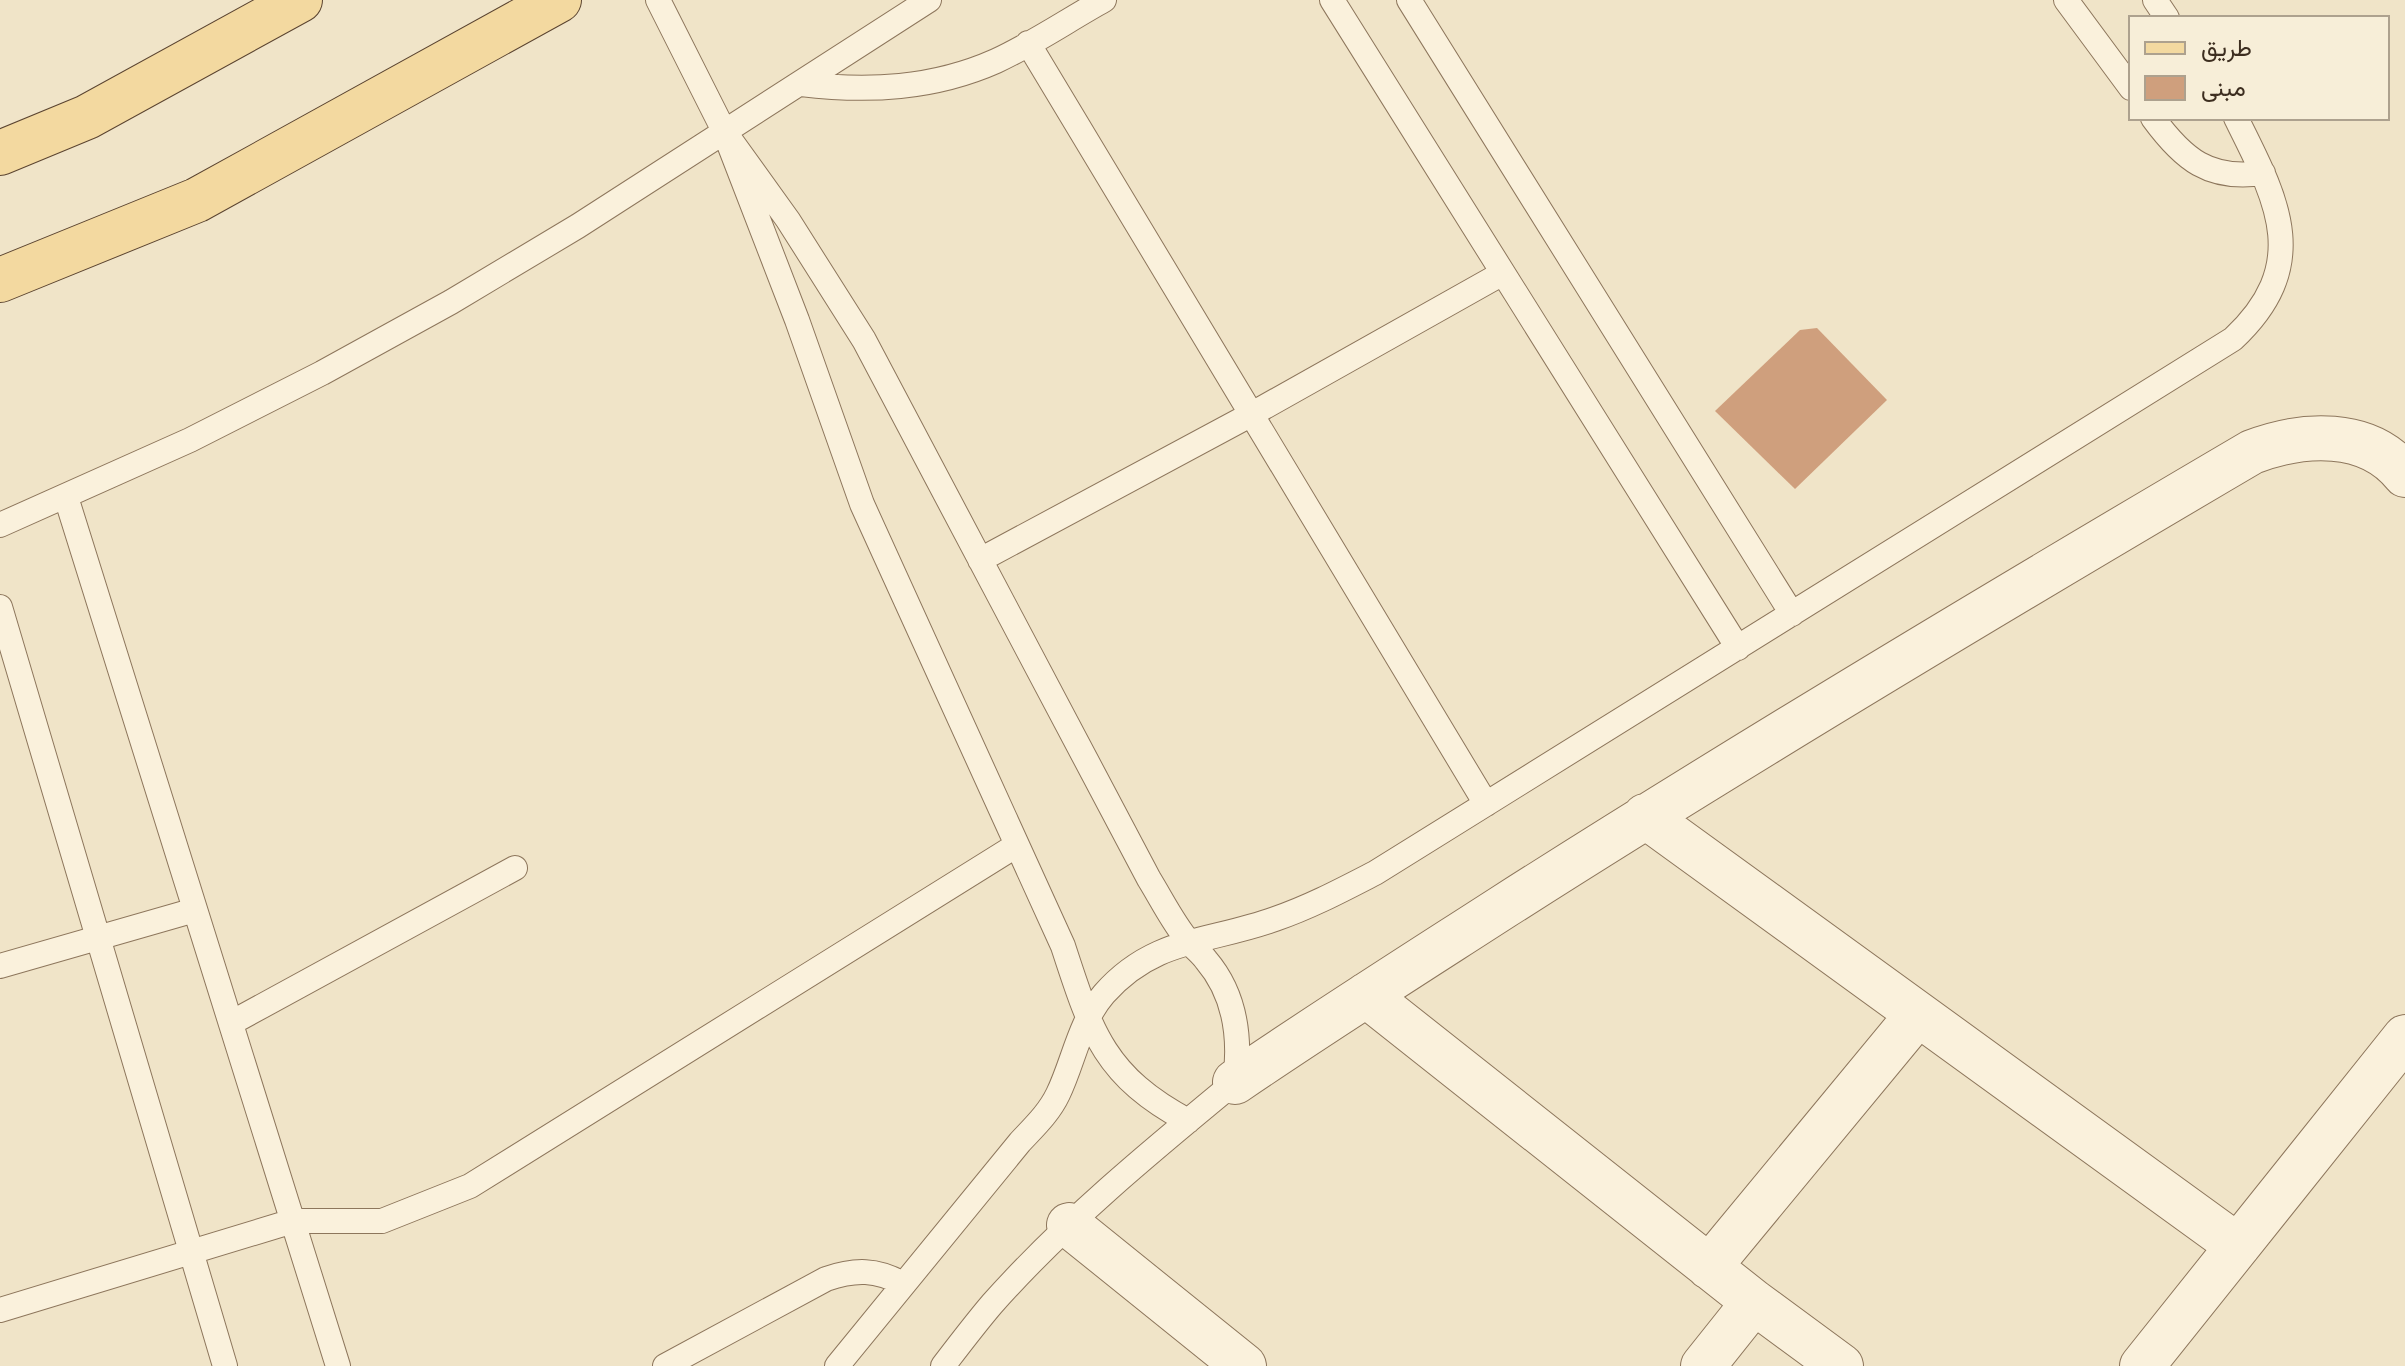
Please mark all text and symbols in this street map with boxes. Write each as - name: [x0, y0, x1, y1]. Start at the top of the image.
- legend: [2129, 16, 2389, 120]
- text: طريق: [2201, 31, 2252, 63]
- text: مبنى: [2201, 71, 2246, 103]

